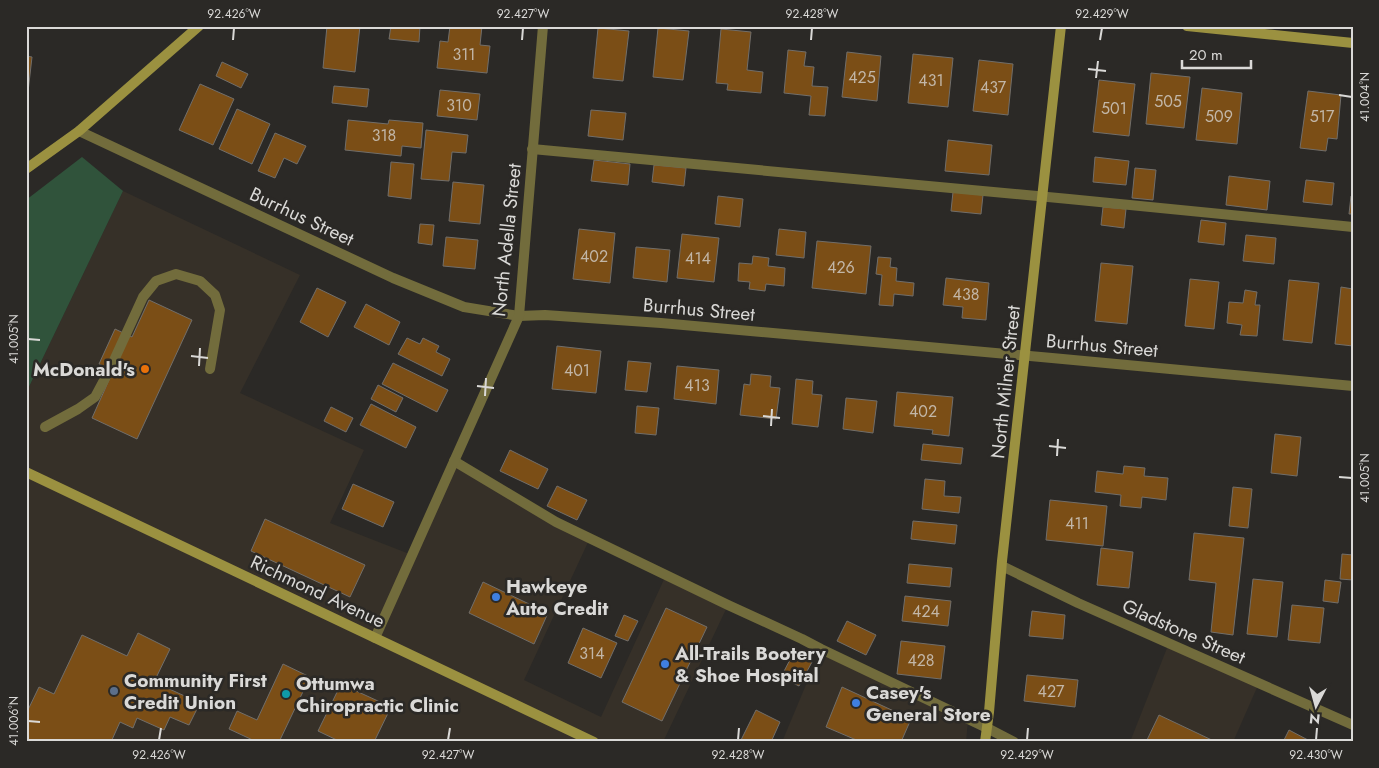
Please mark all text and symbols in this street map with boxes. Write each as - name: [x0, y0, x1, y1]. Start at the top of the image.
- text: 92.426°W: [207, 5, 261, 23]
- text: 92.427°W: [497, 5, 549, 23]
- text: 92.428°W: [786, 5, 839, 23]
- text: 92.429°W: [1075, 5, 1129, 23]
- scale bar: [1182, 38, 1250, 70]
- house number: 311: [452, 43, 476, 66]
- text: 20 m: [1189, 44, 1223, 66]
- house number: 425: [848, 66, 876, 89]
- house number: 431: [918, 69, 944, 92]
- text: 41.004°N: [1356, 72, 1374, 122]
- house number: 437: [980, 76, 1007, 99]
- house number: 505: [1154, 90, 1182, 113]
- house number: 310: [446, 94, 472, 117]
- house number: 501: [1101, 97, 1127, 120]
- house number: 509: [1205, 105, 1233, 128]
- house number: 517: [1310, 105, 1335, 128]
- house number: 318: [372, 124, 396, 147]
- street label: North Adella Street: [485, 162, 528, 318]
- street label: Burrhus Street: [245, 180, 359, 253]
- house number: 402: [580, 245, 608, 268]
- house number: 414: [685, 247, 711, 270]
- house number: 426: [827, 256, 855, 279]
- house number: 438: [953, 283, 979, 306]
- street label: Burrhus Street: [642, 291, 756, 328]
- street label: North Milner Street: [984, 304, 1027, 460]
- text: 41.005°N: [5, 314, 23, 364]
- street label: Burrhus Street: [1045, 327, 1159, 364]
- place label: McDonald's: [33, 356, 135, 383]
- house number: 401: [564, 359, 590, 382]
- marker: McDonald's: [139, 363, 151, 375]
- house number: 413: [684, 374, 710, 397]
- house number: 402: [909, 400, 937, 423]
- text: 41.005°N: [1356, 453, 1374, 503]
- house number: 411: [1065, 512, 1089, 535]
- street label: Richmond Avenue: [246, 548, 390, 635]
- place label: Hawkeye Auto Credit: [505, 573, 608, 622]
- marker: Hawkeye Auto Credit: [490, 591, 502, 603]
- street label: Gladstone Street: [1118, 592, 1250, 671]
- house number: 424: [912, 600, 940, 623]
- place label: All-Trails Bootery & Shoe Hospital: [674, 640, 827, 689]
- house number: 314: [579, 642, 605, 665]
- house number: 428: [907, 649, 935, 672]
- marker: All-Trails Bootery & Shoe Hospital: [659, 658, 671, 670]
- place label: Community First Credit Union: [124, 667, 267, 716]
- place label: Ottumwa Chiropractic Clinic: [296, 670, 459, 719]
- place label: Casey's General Store: [866, 679, 991, 728]
- house number: 427: [1038, 680, 1065, 703]
- north arrow: [1292, 680, 1342, 730]
- marker: Community First Credit Union: [108, 685, 120, 697]
- marker: Ottumwa Chiropractic Clinic: [280, 688, 292, 700]
- text: 41.006°N: [5, 696, 23, 746]
- marker: Casey's General Store: [850, 697, 862, 709]
- text: N: [1308, 708, 1321, 729]
- text: 92.426°W: [132, 746, 186, 764]
- text: 92.427°W: [422, 746, 474, 764]
- text: 92.428°W: [712, 746, 765, 764]
- text: 92.429°W: [1000, 746, 1054, 764]
- text: 92.430°W: [1289, 746, 1343, 764]

